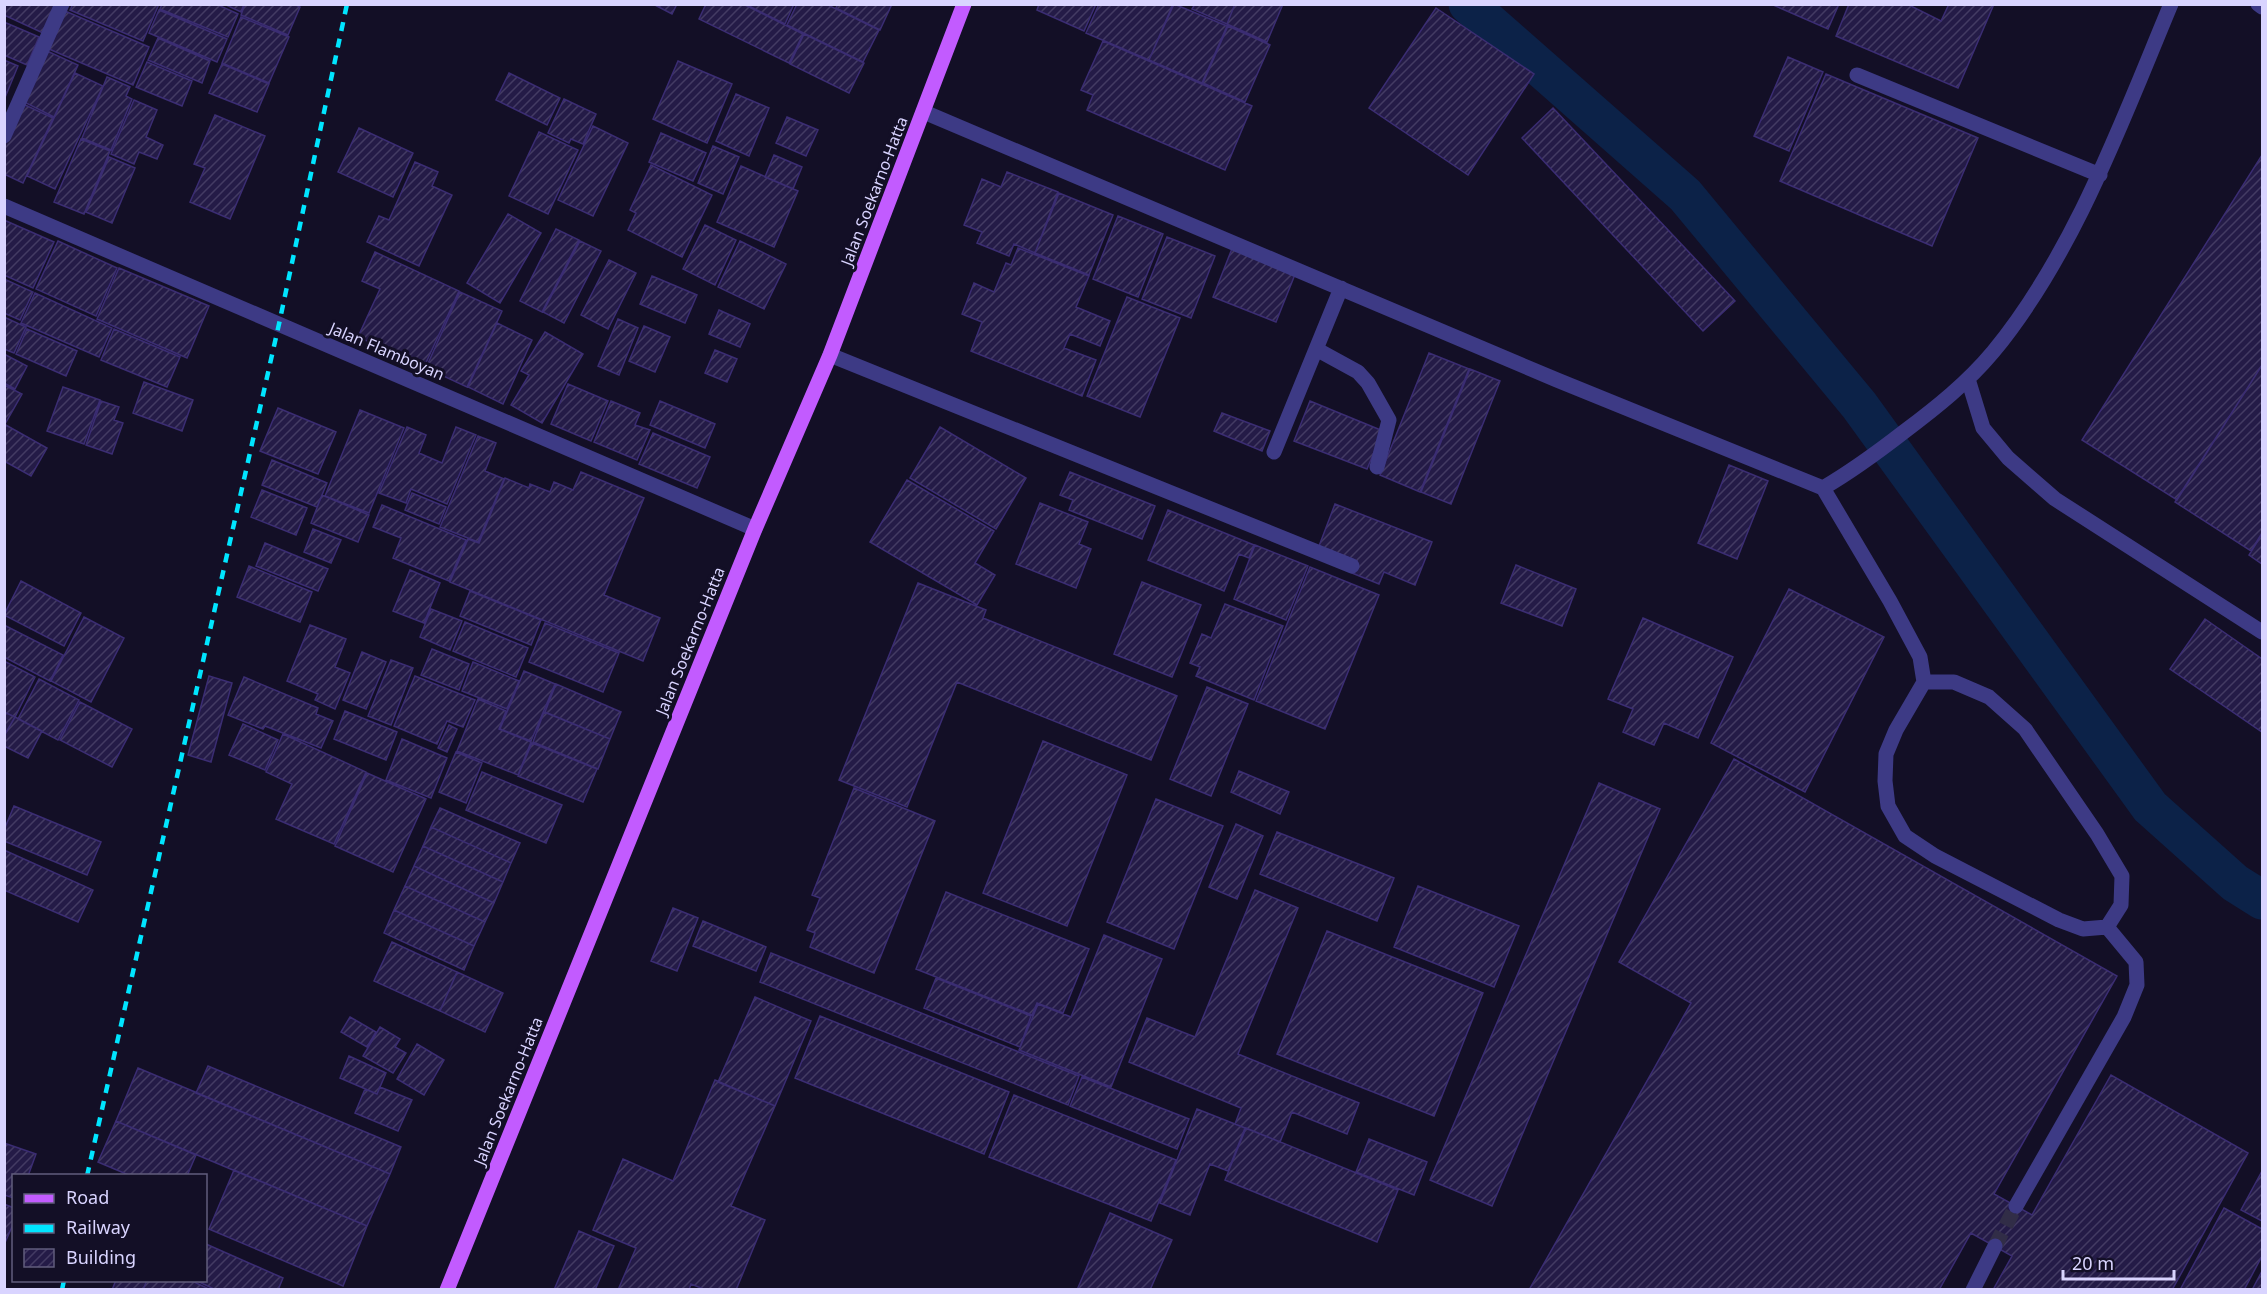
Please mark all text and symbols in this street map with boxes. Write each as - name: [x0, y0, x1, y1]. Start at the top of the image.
- street label: Jalan Soekarno-Hatta: [835, 113, 913, 271]
- street label: Jalan Flamboyan: [324, 316, 448, 385]
- street label: Jalan Soekarno-Hatta: [649, 564, 730, 720]
- street label: Jalan Soekarno-Hatta: [467, 1014, 548, 1170]
- legend: [12, 1174, 207, 1282]
- text: Road: [66, 1185, 109, 1209]
- text: Railway: [66, 1215, 131, 1239]
- scale bar: [2063, 1243, 2174, 1281]
- text: Building: [66, 1245, 136, 1269]
- text: 20 m: [2072, 1251, 2114, 1275]

